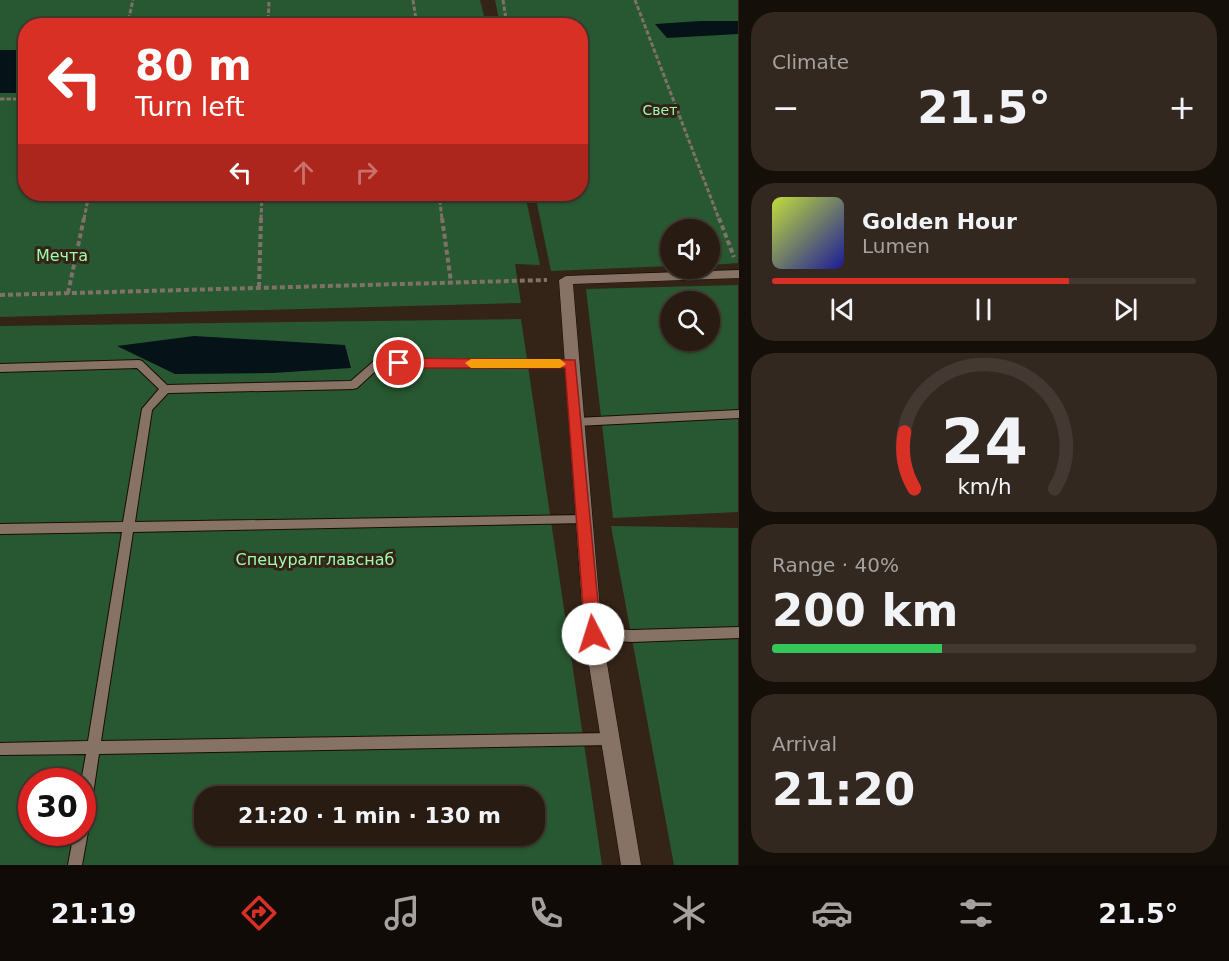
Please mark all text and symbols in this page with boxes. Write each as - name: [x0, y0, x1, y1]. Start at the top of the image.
- text: 80 m: [135, 41, 252, 90]
- icon: left: [36, 42, 114, 120]
- text: Climate: [772, 50, 849, 74]
- text: 21.5°: [917, 81, 1051, 134]
- text: −: [772, 88, 800, 127]
- text: +: [1168, 88, 1196, 127]
- text: Turn left: [135, 91, 245, 122]
- park label: Свет: [643, 102, 677, 118]
- icon: left: [224, 156, 257, 189]
- icon: ahead: [287, 156, 320, 189]
- icon: right: [350, 156, 383, 189]
- text: Golden Hour: [862, 209, 1017, 234]
- map controls: [660, 219, 720, 351]
- button: sound: [660, 219, 720, 279]
- text: Lumen: [862, 234, 930, 258]
- park label: Мечта: [36, 246, 88, 265]
- button: search: [660, 291, 720, 351]
- icon: previous: [826, 293, 859, 326]
- icon: pause: [967, 293, 1000, 326]
- icon: next: [1109, 293, 1142, 326]
- pin: [373, 337, 424, 388]
- icon: arrive: [382, 346, 415, 379]
- text: 24: [941, 406, 1027, 479]
- text: km/h: [957, 475, 1011, 500]
- park label: Спецуралглавснаб: [236, 550, 394, 569]
- text: Range · 40%: [772, 553, 899, 577]
- text: 200 km: [772, 584, 958, 637]
- position arrow: [561, 602, 625, 666]
- text: Arrival: [772, 732, 837, 756]
- text: 21:20: [772, 763, 915, 816]
- speed limit sign: 30: [18, 768, 96, 846]
- text: 21:20 · 1 min · 130 m: [238, 803, 501, 828]
- icon: directions: [238, 892, 280, 934]
- icon: music: [381, 892, 423, 934]
- icon: phone: [525, 892, 567, 934]
- icon: climate: [668, 892, 710, 934]
- icon: car: [811, 892, 853, 934]
- icon: filters: [955, 892, 997, 934]
- text: 21:19: [51, 898, 137, 929]
- text: 21.5°: [1098, 898, 1178, 929]

